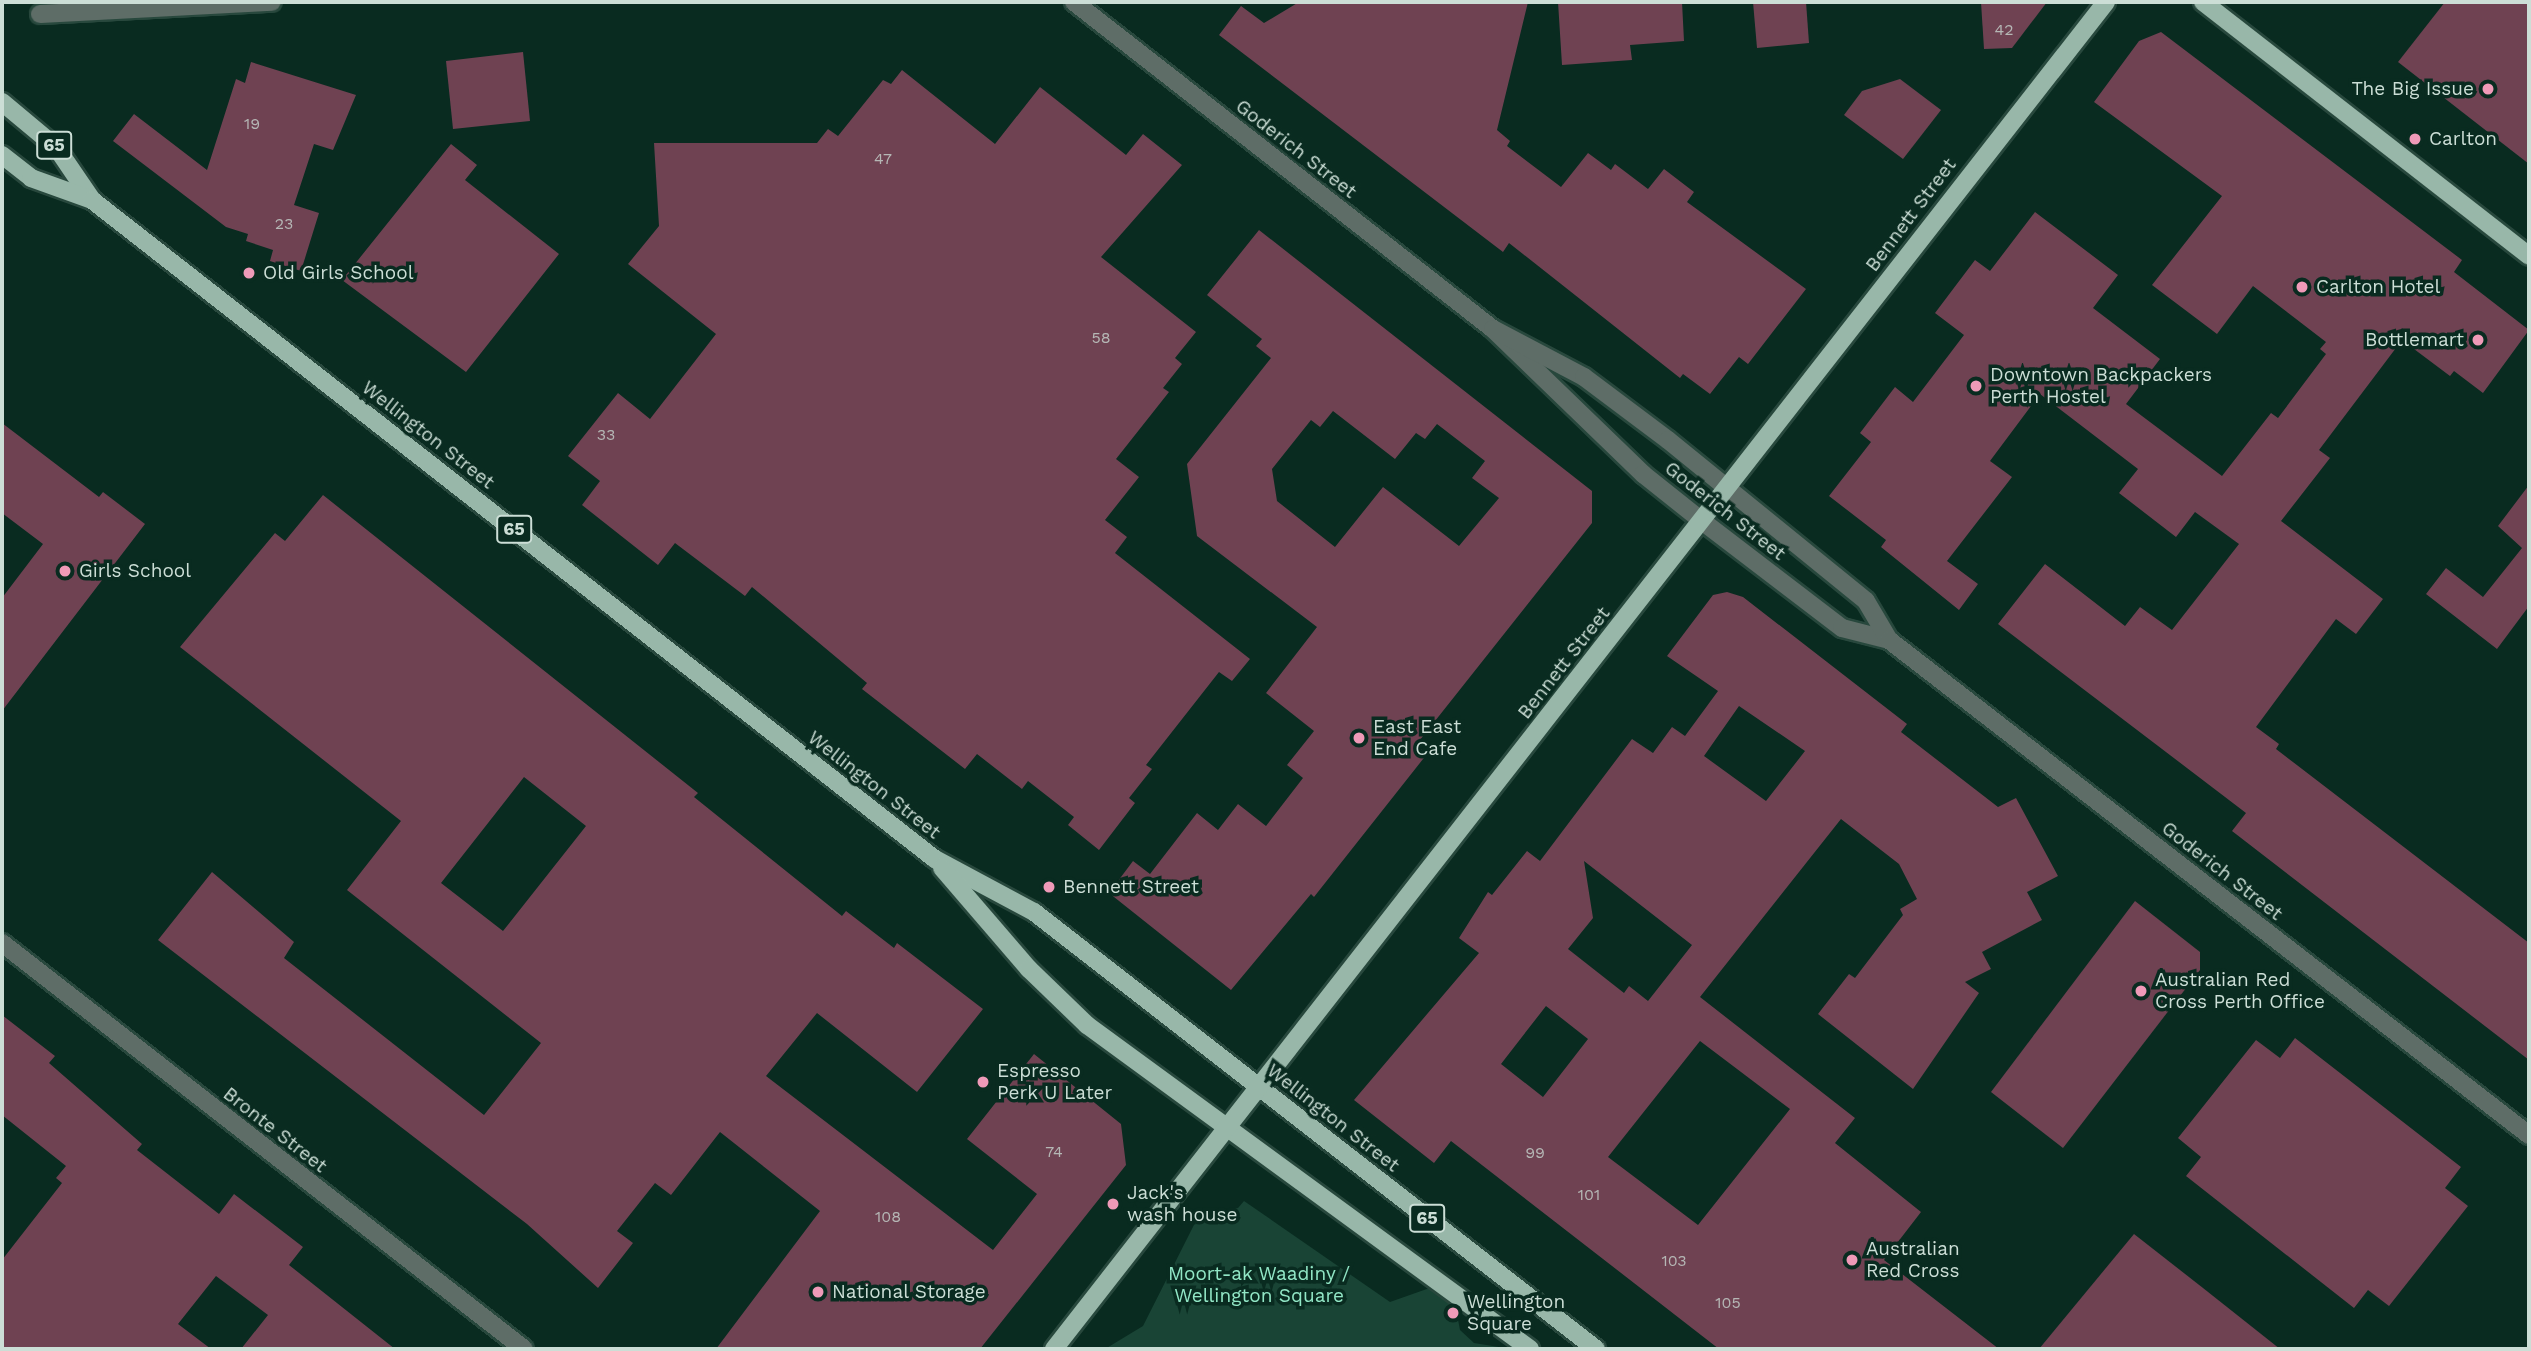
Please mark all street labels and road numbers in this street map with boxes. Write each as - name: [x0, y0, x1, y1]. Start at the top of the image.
- street label: Goderich Street: [1231, 95, 1361, 203]
- road number: 65: [35, 130, 73, 160]
- street label: Bennett Street: [1861, 154, 1961, 276]
- street label: Wellington Street: [357, 376, 499, 494]
- street label: Goderich Street: [1660, 457, 1790, 565]
- road number: 65: [495, 514, 533, 544]
- street label: Bennett Street: [1513, 602, 1615, 724]
- street label: Wellington Street: [803, 726, 945, 844]
- street label: Goderich Street: [2157, 817, 2287, 925]
- street label: Wellington Street: [1262, 1059, 1404, 1177]
- street label: Bronte Street: [219, 1082, 331, 1178]
- road number: 65: [1408, 1204, 1446, 1232]

